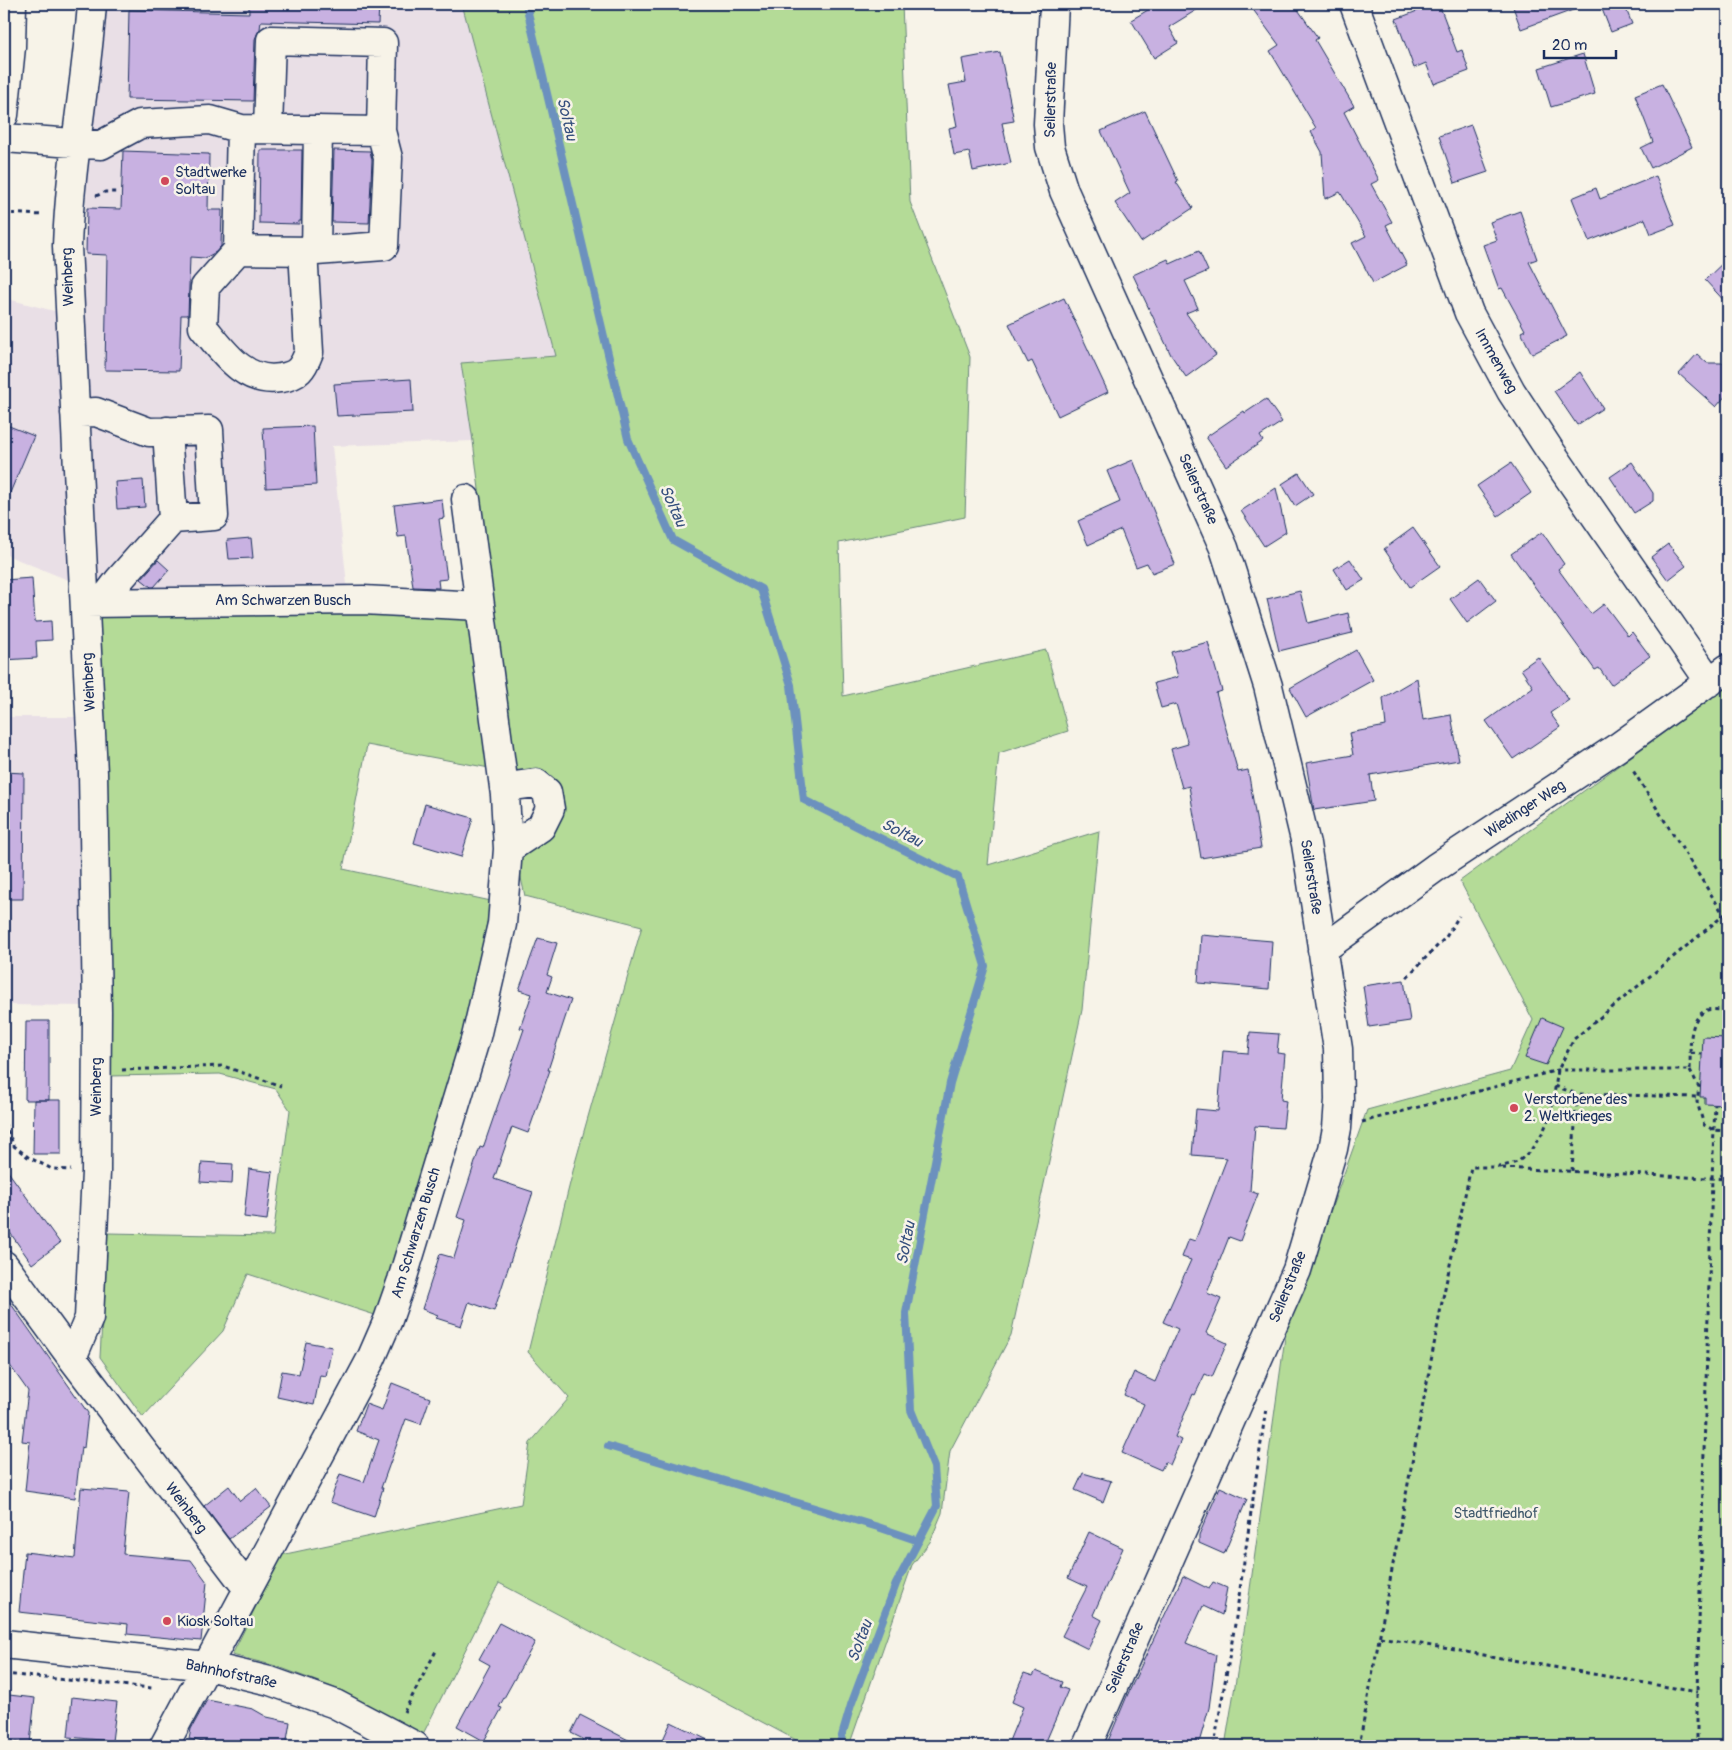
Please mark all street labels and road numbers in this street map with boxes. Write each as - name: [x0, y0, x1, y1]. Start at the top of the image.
- street label: Seilerstraße: [1041, 61, 1061, 138]
- street label: Weinberg: [57, 247, 79, 307]
- street label: Immenweg: [1470, 325, 1522, 397]
- street label: Seilerstraße: [1174, 451, 1222, 528]
- street label: Am Schwarzen Busch: [215, 591, 351, 610]
- street label: Weinberg: [78, 652, 100, 712]
- street label: Wiedinger Weg: [1481, 776, 1569, 842]
- street label: Seilerstraße: [1296, 838, 1326, 917]
- street label: Weinberg: [87, 1058, 106, 1116]
- street label: Am Schwarzen Busch: [387, 1165, 445, 1301]
- street label: Seilerstraße: [1265, 1248, 1311, 1326]
- street label: Weinberg: [161, 1479, 211, 1537]
- street label: Seilerstraße: [1101, 1619, 1149, 1697]
- street label: Bahnhofstraße: [184, 1655, 279, 1693]

